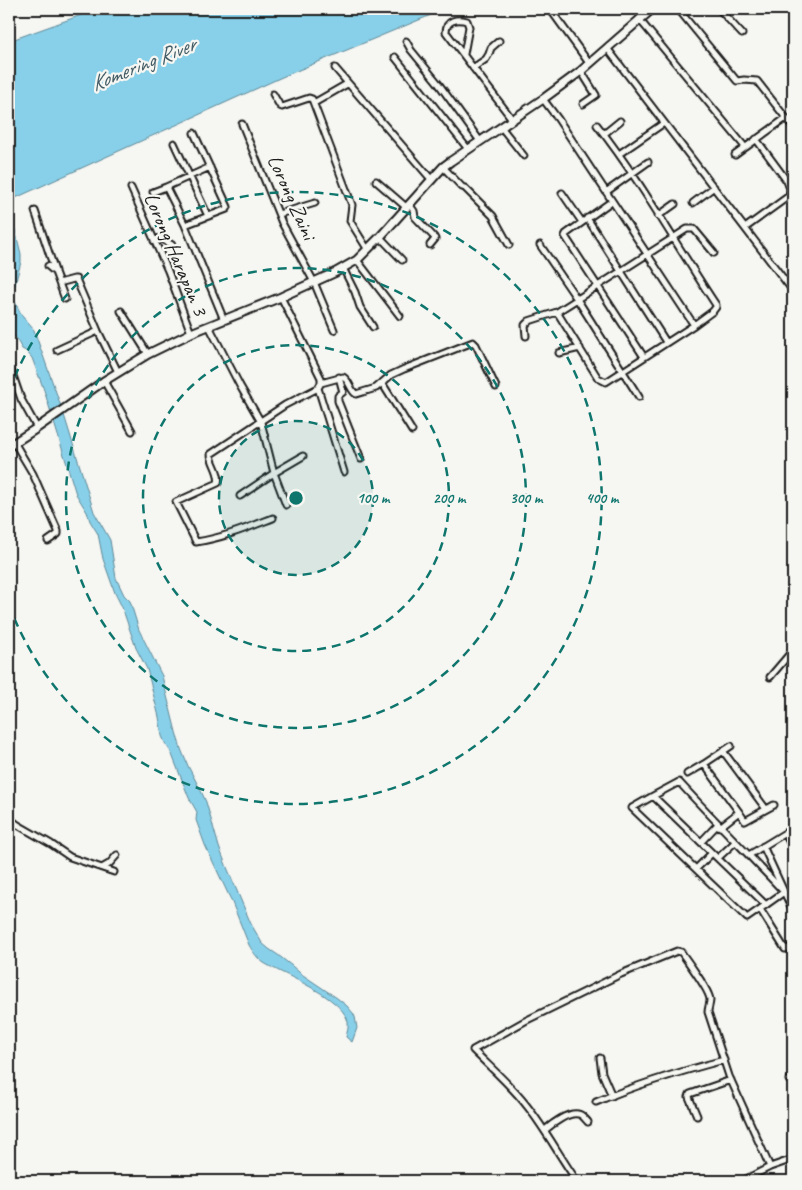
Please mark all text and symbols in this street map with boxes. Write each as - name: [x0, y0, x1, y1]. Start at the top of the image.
- water label: Komering River: [87, 29, 203, 98]
- street label: Lorong Zaini: [262, 151, 323, 246]
- street label: Lorong Harapan 3: [138, 189, 214, 321]
- centre of rings: [287, 489, 305, 507]
- text: 100 m: [357, 489, 391, 508]
- text: 200 m: [433, 489, 467, 508]
- text: 300 m: [510, 489, 544, 508]
- text: 400 m: [586, 489, 620, 508]

